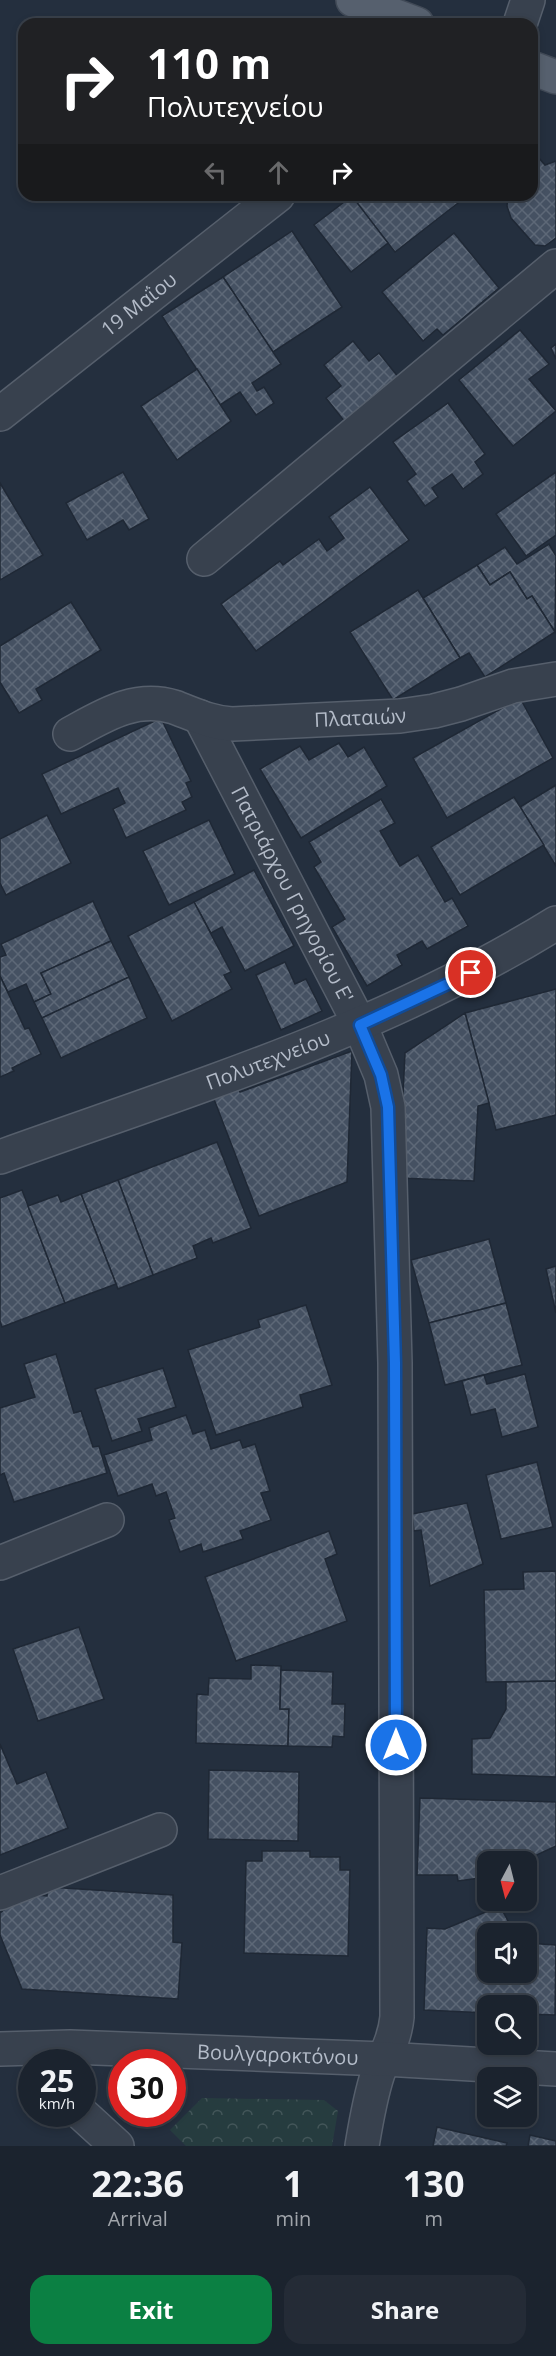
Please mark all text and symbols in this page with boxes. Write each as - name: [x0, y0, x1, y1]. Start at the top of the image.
- text: 110 m: [147, 34, 271, 91]
- icon: right: [48, 42, 126, 120]
- text: Πολυτεχνείου: [147, 88, 324, 125]
- icon: left: [199, 156, 232, 189]
- icon: ahead: [262, 156, 295, 189]
- icon: right: [325, 156, 358, 189]
- street label: 19 Μαΐου: [95, 266, 182, 342]
- street label: Πλαταιών: [314, 701, 408, 733]
- street label: Πατριάρχου Γρηγορίου Ε': [225, 781, 360, 1007]
- pin: [445, 947, 496, 998]
- icon: arrive: [454, 956, 487, 989]
- street label: Πολυτεχνείου: [202, 1024, 334, 1096]
- position arrow: [364, 1713, 428, 1777]
- north arrow: [477, 1851, 537, 1911]
- map controls: [477, 1851, 537, 2127]
- button: sound: [477, 1923, 537, 1983]
- button: search: [477, 1995, 537, 2055]
- street label: Βουλγαροκτόνου: [197, 2038, 359, 2071]
- speed limit sign: 30: [108, 2049, 186, 2127]
- text: 25: [40, 2060, 74, 2101]
- button: layers: [477, 2067, 537, 2127]
- text: km/h: [39, 2093, 75, 2113]
- text: 22:36: [91, 2159, 184, 2208]
- text: 1: [283, 2159, 304, 2208]
- text: 130: [403, 2159, 465, 2208]
- text: Arrival: [108, 2205, 168, 2232]
- text: min: [275, 2205, 311, 2232]
- text: m: [424, 2205, 443, 2232]
- button: Exit: [30, 2275, 272, 2344]
- button: Share: [284, 2275, 526, 2344]

